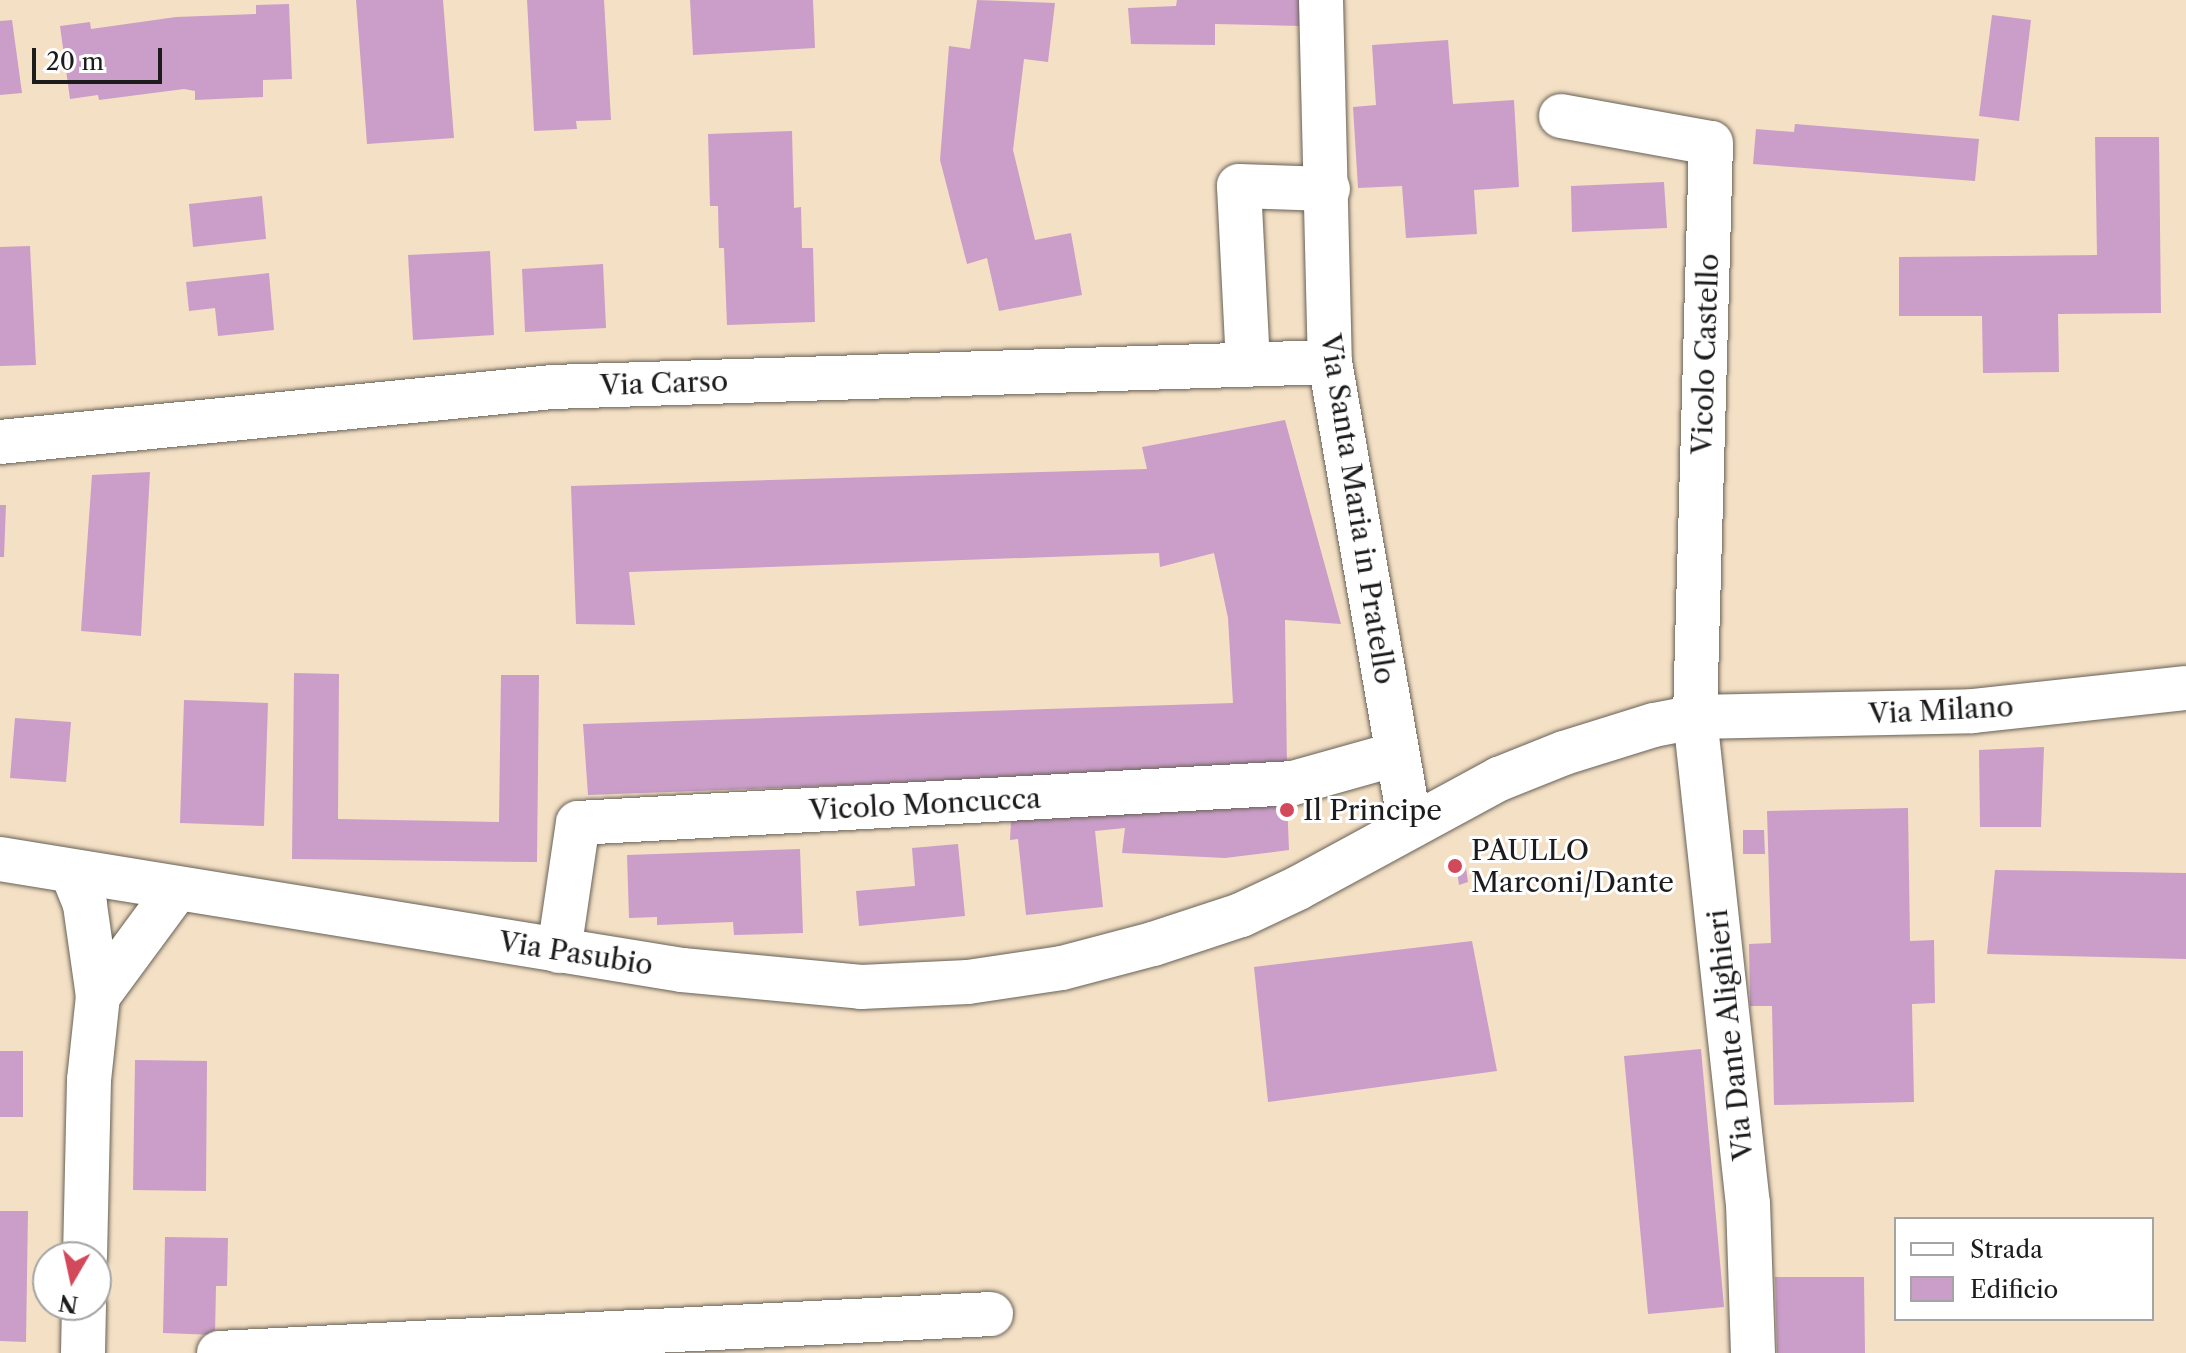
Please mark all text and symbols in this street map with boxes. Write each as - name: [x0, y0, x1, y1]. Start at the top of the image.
- scale bar: [36, 32, 166, 82]
- text: 20 m: [46, 47, 104, 76]
- street label: Vicolo Castello: [1685, 253, 1725, 455]
- street label: Via Santa Maria in Pratello: [1314, 331, 1402, 687]
- street label: Via Carso: [599, 364, 729, 402]
- street label: Via Milano: [1867, 689, 2015, 731]
- street label: Vicolo Moncucca: [808, 781, 1042, 827]
- place label: Il Principe: [1303, 793, 1442, 827]
- marker: Il Principe: [1278, 801, 1296, 819]
- place label: PAULLO Marconi/Dante: [1471, 833, 1674, 899]
- marker: PAULLO Marconi/Dante: [1446, 857, 1464, 875]
- street label: Via Dante Alighieri: [1700, 907, 1760, 1163]
- street label: Via Pasubio: [496, 924, 656, 982]
- legend: [1894, 1217, 2154, 1321]
- text: Strada: [1970, 1235, 2043, 1264]
- north arrow: [32, 1241, 112, 1321]
- text: Edificio: [1970, 1275, 2058, 1304]
- text: N: [57, 1288, 80, 1318]

